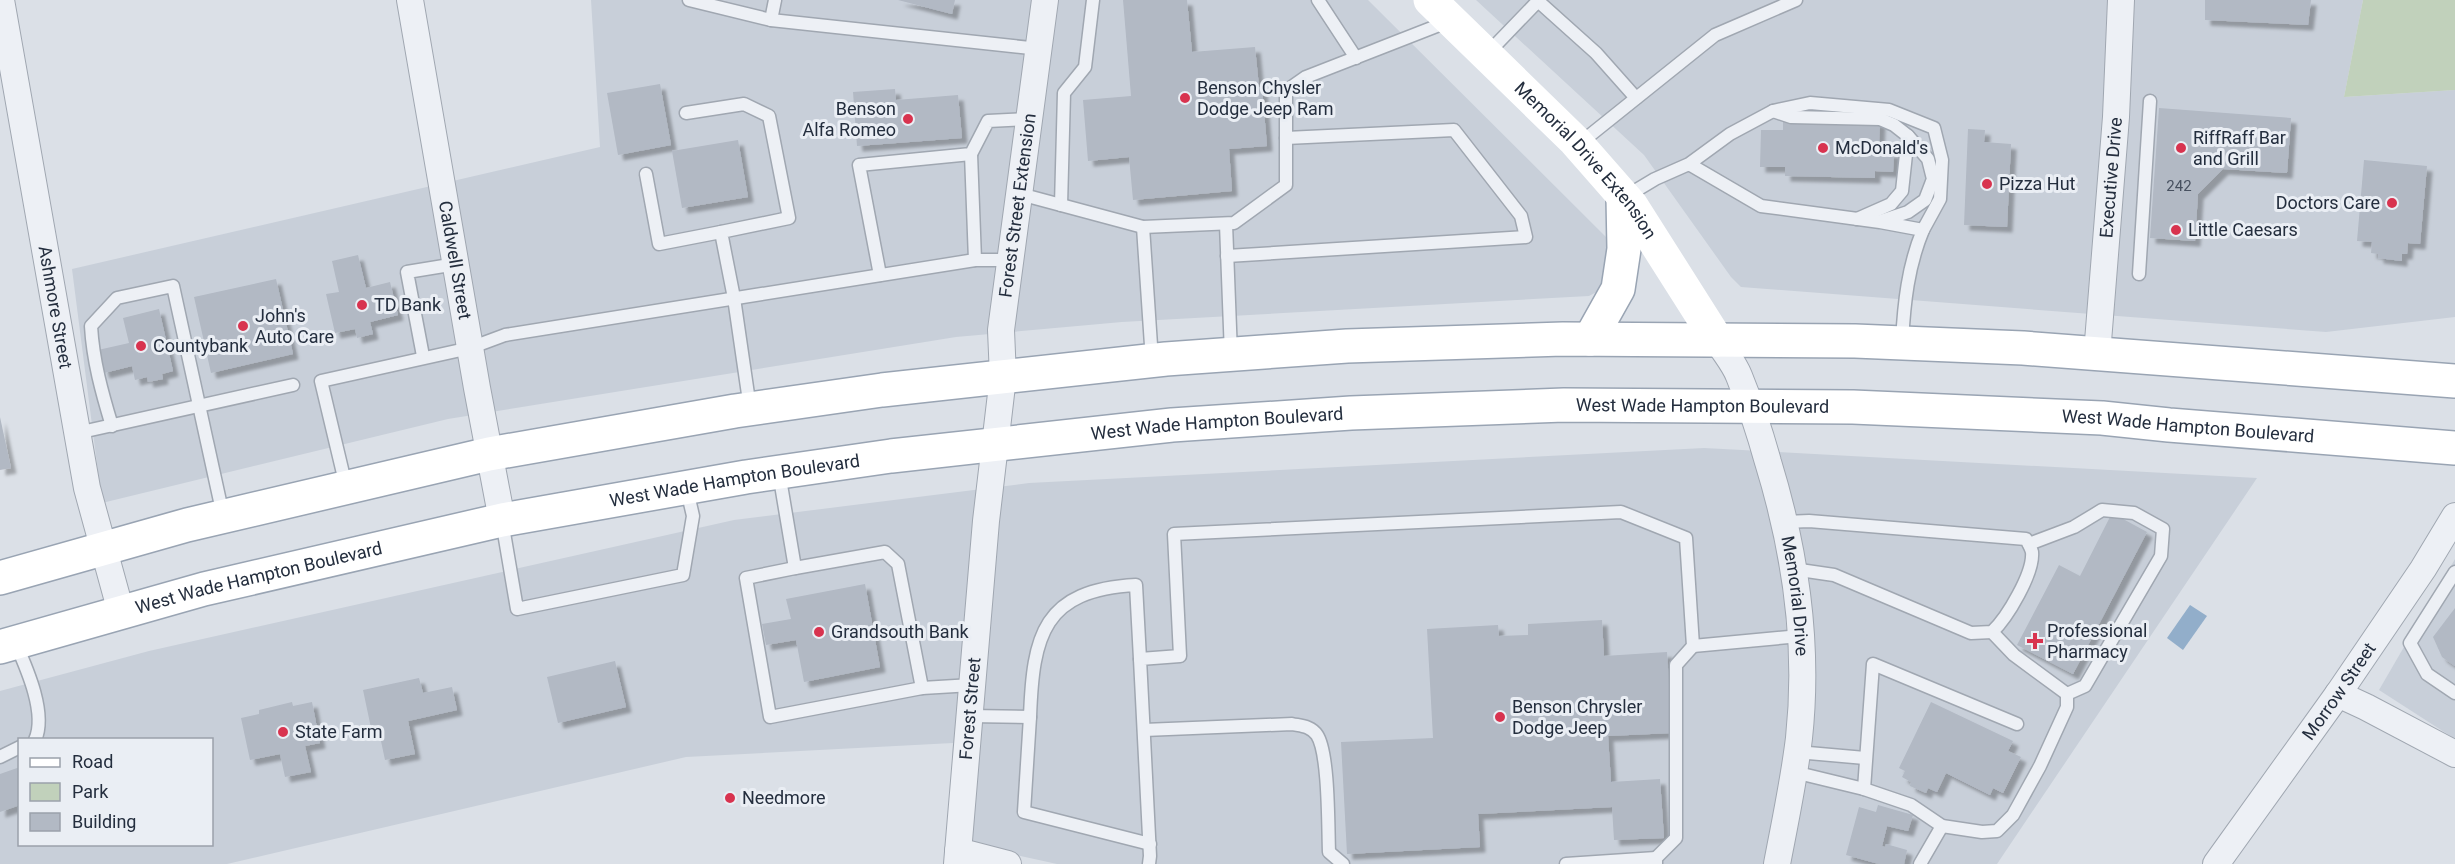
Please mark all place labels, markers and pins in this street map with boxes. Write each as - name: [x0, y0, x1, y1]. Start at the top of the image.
- place label: Benson Chysler Dodge Jeep Ram: [1197, 77, 1334, 119]
- marker: Benson Chysler Dodge Jeep Ram: [1178, 91, 1192, 105]
- place label: Benson Alfa Romeo: [802, 98, 896, 140]
- marker: Benson Alfa Romeo: [901, 112, 915, 126]
- place label: RiffRaff Bar and Grill: [2193, 127, 2286, 169]
- place label: McDonald's: [1835, 137, 1928, 158]
- marker: McDonald's: [1816, 141, 1830, 155]
- marker: RiffRaff Bar and Grill: [2174, 141, 2188, 155]
- place label: Pizza Hut: [1999, 173, 2076, 194]
- marker: Pizza Hut: [1980, 177, 1994, 191]
- place label: Doctors Care: [2276, 192, 2380, 213]
- marker: Doctors Care: [2385, 196, 2399, 210]
- place label: Little Caesars: [2188, 219, 2298, 240]
- marker: Little Caesars: [2169, 223, 2183, 237]
- place label: TD Bank: [374, 294, 442, 315]
- marker: TD Bank: [355, 298, 369, 312]
- place label: John's Auto Care: [255, 305, 334, 347]
- marker: John's Auto Care: [236, 319, 250, 333]
- place label: Countybank: [153, 335, 249, 356]
- marker: Countybank: [134, 339, 148, 353]
- place label: Professional Pharmacy: [2047, 620, 2147, 662]
- place label: Grandsouth Bank: [831, 621, 970, 642]
- marker: Grandsouth Bank: [812, 625, 826, 639]
- marker: Professional Pharmacy: [2028, 634, 2042, 648]
- place label: Benson Chrysler Dodge Jeep: [1512, 696, 1642, 738]
- marker: Benson Chrysler Dodge Jeep: [1493, 710, 1507, 724]
- place label: State Farm: [295, 721, 383, 742]
- marker: State Farm: [276, 725, 290, 739]
- place label: Needmore: [742, 787, 826, 808]
- marker: Needmore: [723, 791, 737, 805]

